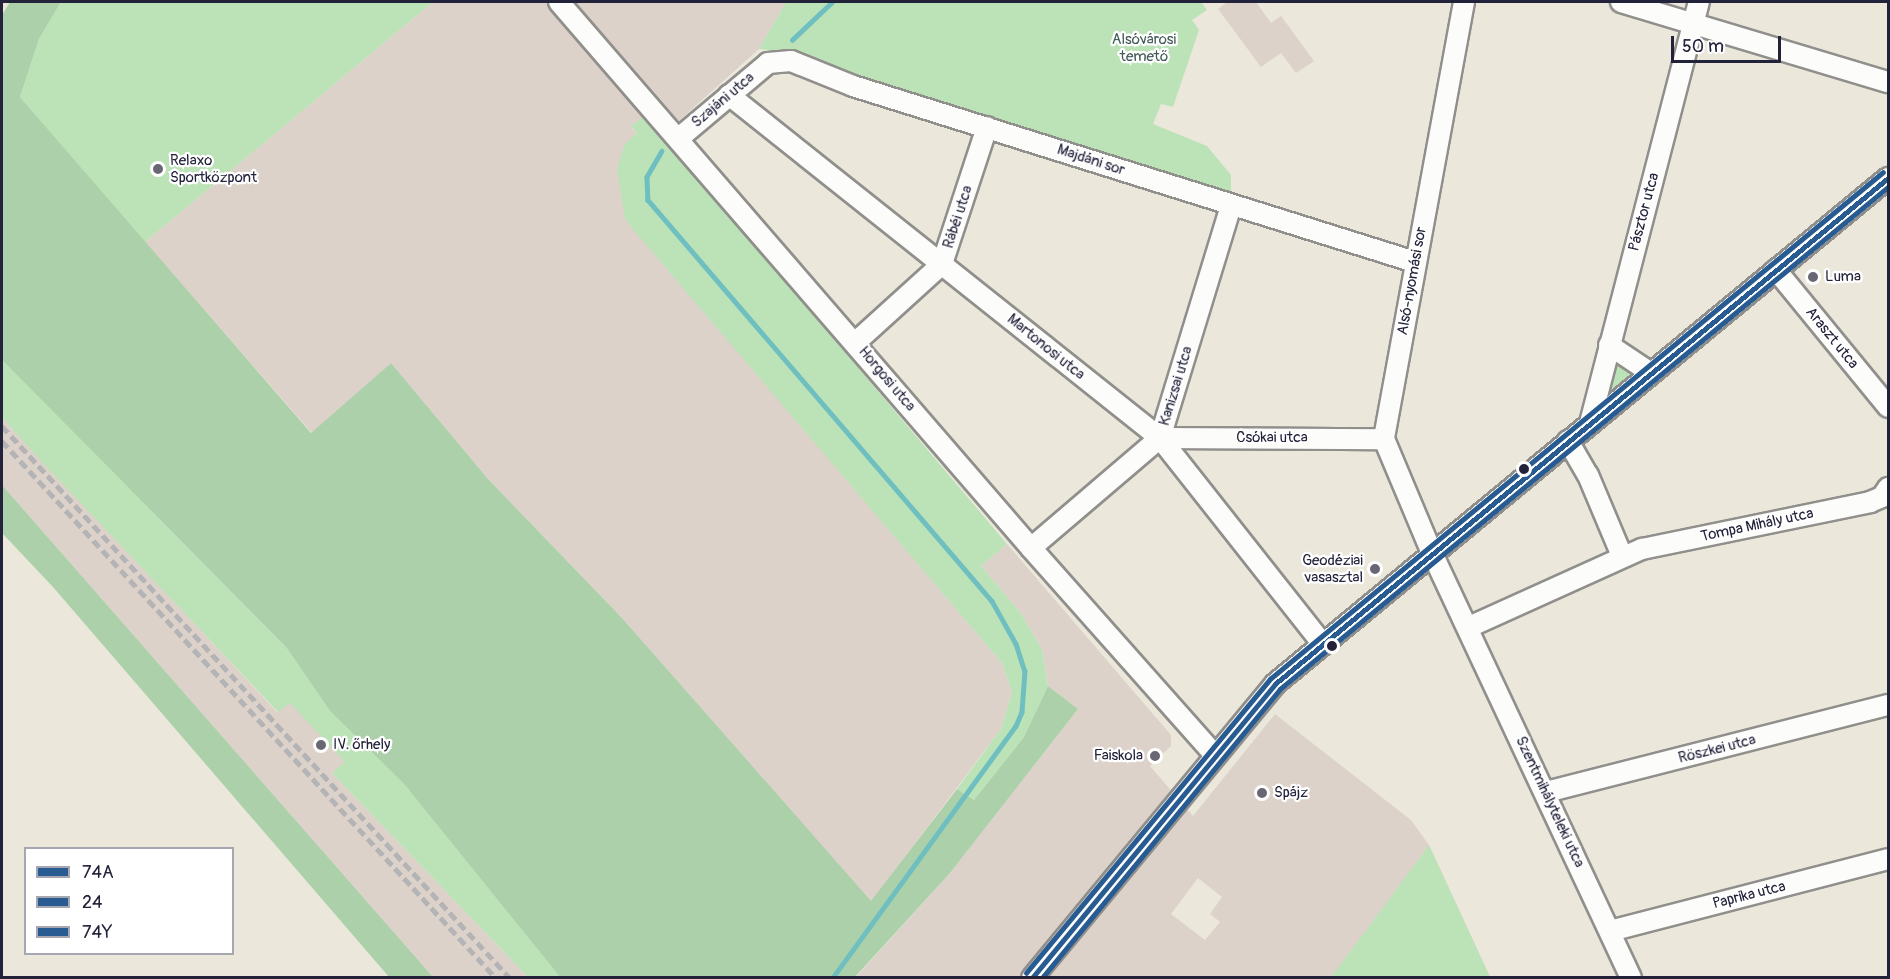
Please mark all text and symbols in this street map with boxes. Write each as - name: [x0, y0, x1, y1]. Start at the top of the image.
- scale bar: [1674, 24, 1784, 62]
- park label: Alsóvárosi temető: [1112, 30, 1176, 65]
- text: 50 m: [1682, 35, 1724, 58]
- street label: Szajáni utca: [688, 68, 758, 132]
- street label: Majdáni sor: [1055, 141, 1127, 179]
- place label: Relaxo Sportközpont: [170, 151, 257, 186]
- marker: Relaxo Sportközpont: [151, 162, 165, 176]
- street label: Pásztor utca: [1625, 171, 1663, 253]
- street label: Rábéi utca: [939, 183, 977, 251]
- street label: Alsó-nyomási sor: [1394, 225, 1430, 337]
- place label: Luma: [1825, 268, 1861, 286]
- marker: Luma: [1806, 270, 1820, 284]
- street label: Araszt utca: [1802, 304, 1862, 372]
- street label: Martonosi utca: [1004, 310, 1088, 384]
- street label: Horgosi utca: [855, 343, 919, 415]
- street label: Kanizsai utca: [1155, 344, 1197, 428]
- street label: Csókai utca: [1236, 429, 1308, 447]
- unlabelled marker: [1518, 463, 1530, 475]
- street label: Tompa Mihály utca: [1699, 504, 1815, 546]
- place label: Geodéziai vasasztal: [1302, 551, 1363, 586]
- marker: Geodéziai vasasztal: [1368, 562, 1382, 576]
- unlabelled marker: [1326, 640, 1338, 652]
- street label: Röszkei utca: [1676, 731, 1758, 767]
- street label: Szentmihályteleki utca: [1512, 733, 1588, 871]
- place label: IV. őrhely: [333, 736, 390, 754]
- marker: IV. őrhely: [314, 738, 328, 752]
- place label: Faiskola: [1094, 747, 1143, 765]
- marker: Faiskola: [1148, 749, 1162, 763]
- place label: Spájz: [1274, 784, 1308, 802]
- marker: Spájz: [1255, 786, 1269, 800]
- legend: [24, 847, 234, 955]
- text: 74A: [82, 861, 114, 884]
- street label: Paprika utca: [1711, 877, 1787, 913]
- text: 24: [82, 891, 103, 914]
- text: 74Y: [82, 921, 112, 944]

